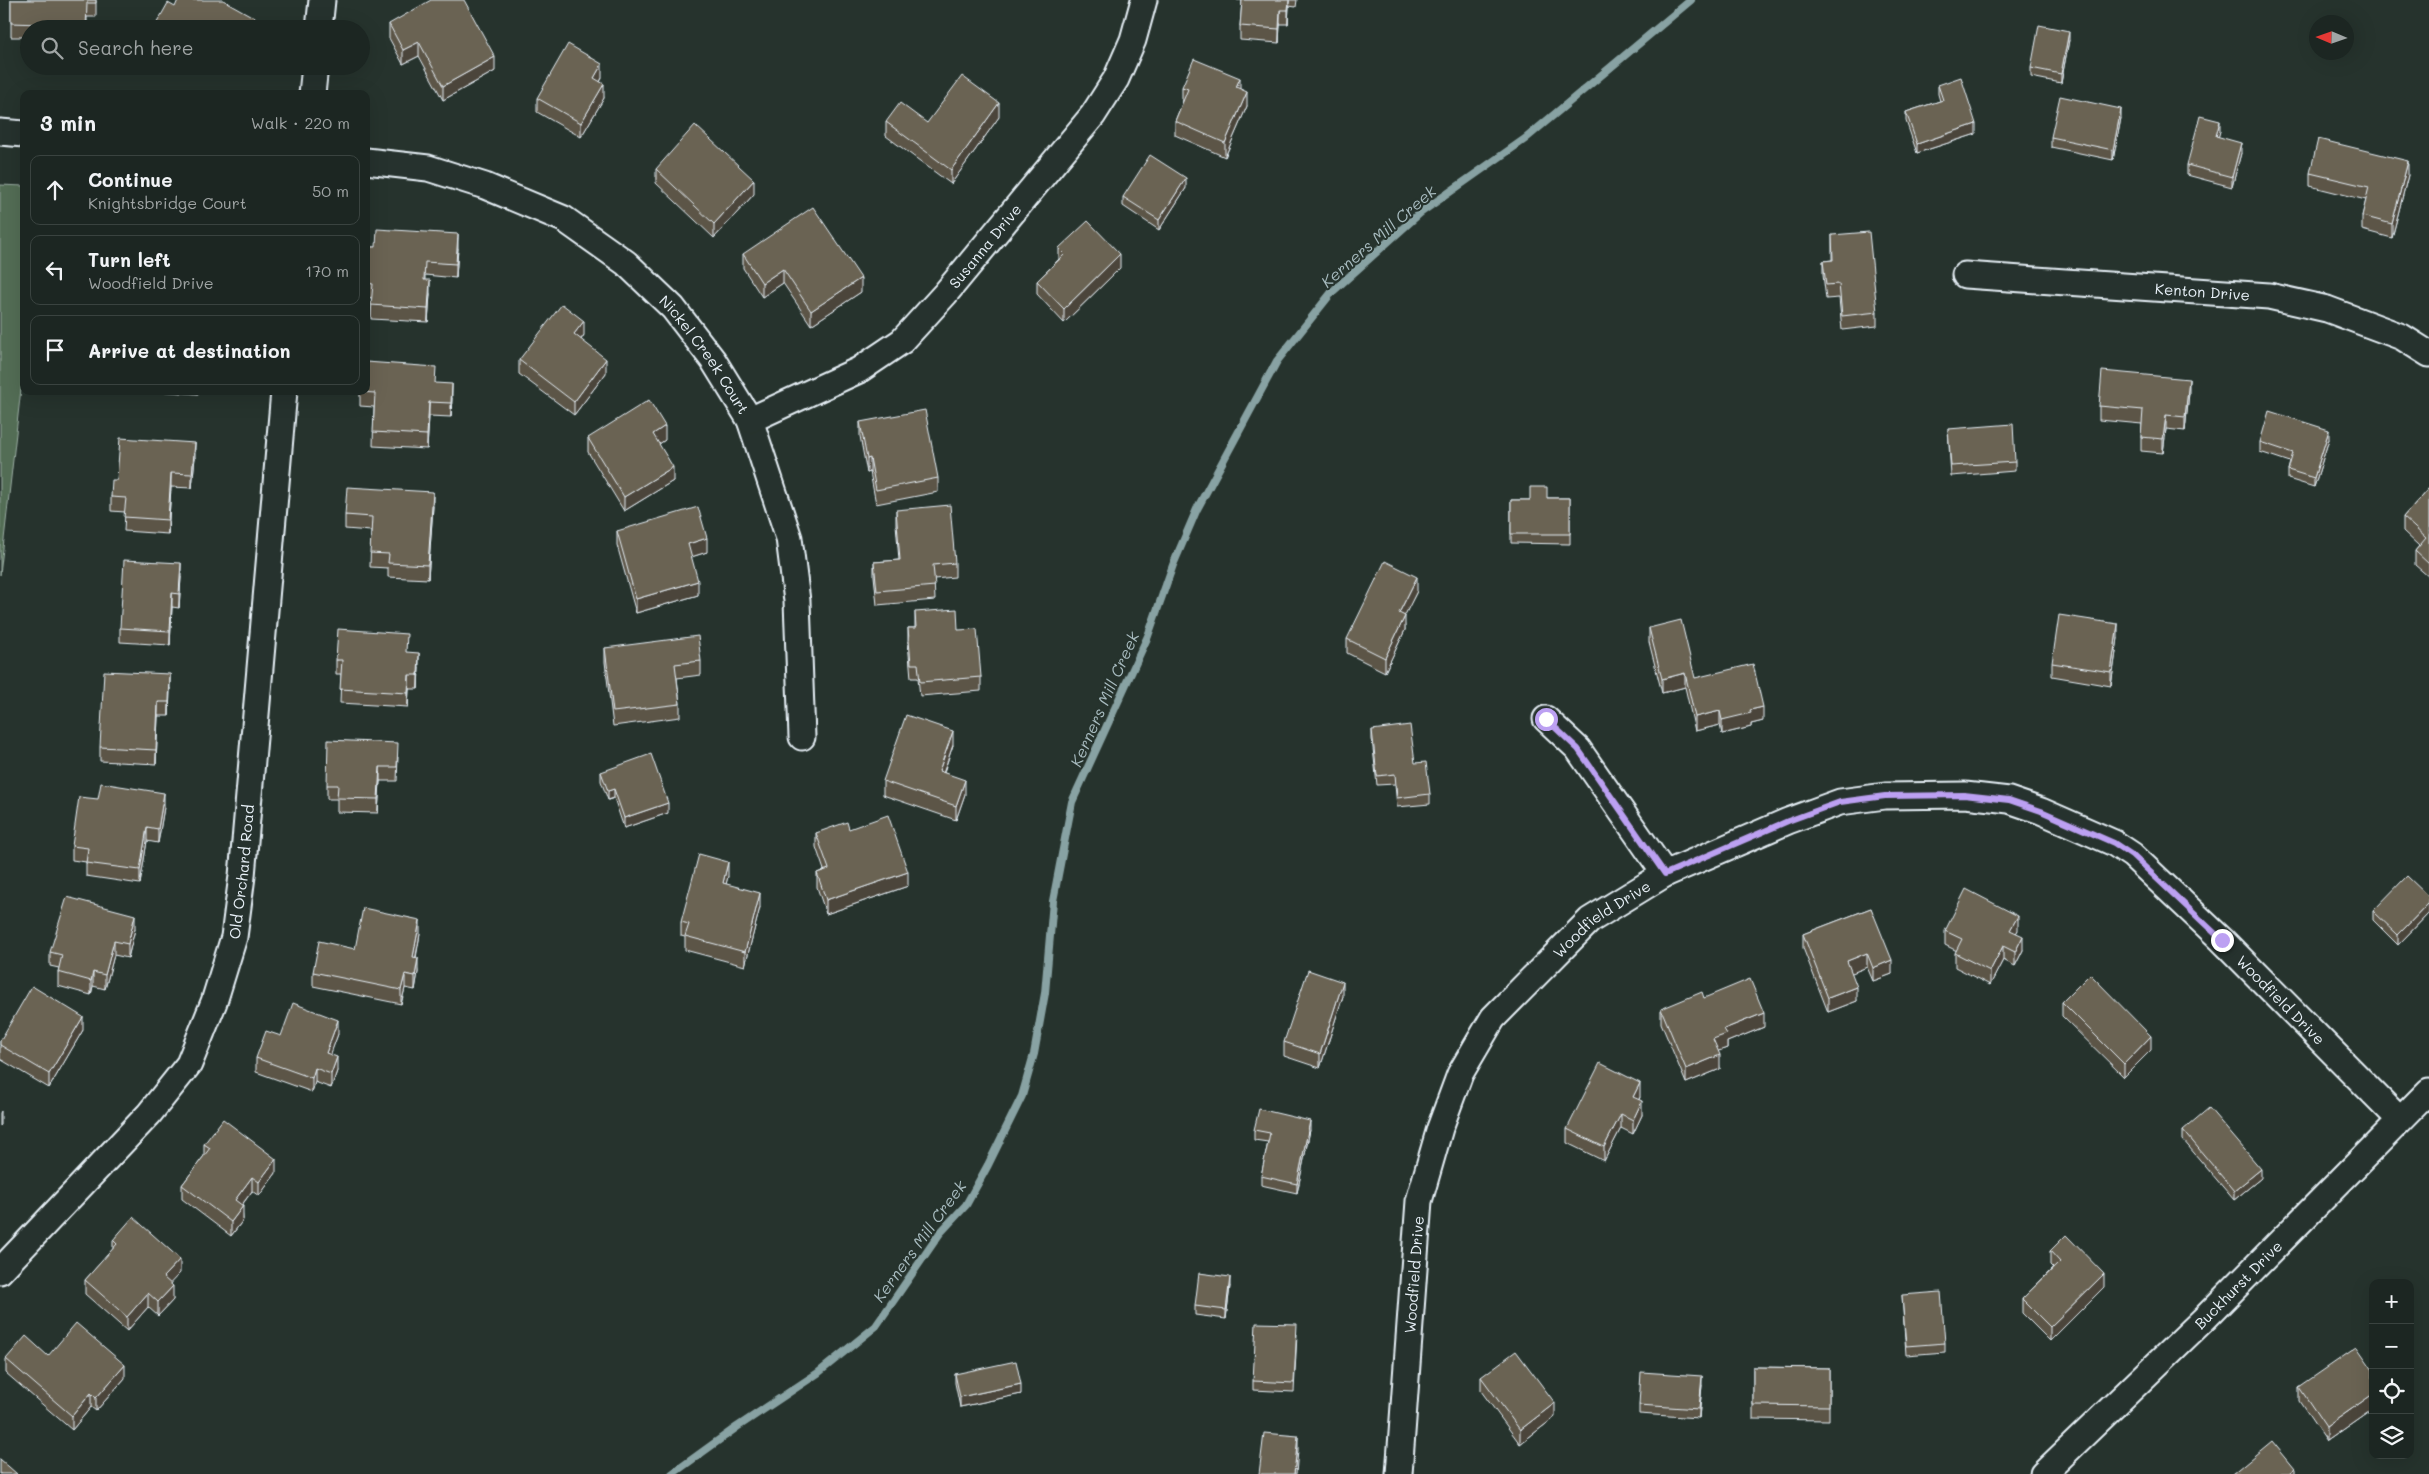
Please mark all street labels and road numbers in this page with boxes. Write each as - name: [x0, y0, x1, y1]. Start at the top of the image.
- street label: Susanna Drive: [944, 199, 1026, 292]
- street label: Kenton Drive: [2154, 278, 2251, 305]
- street label: Nickel Creek Court: [655, 291, 754, 418]
- street label: Old Orchard Road: [224, 804, 258, 940]
- street label: Woodfield Drive: [1548, 875, 1654, 962]
- street label: Woodfield Drive: [2232, 951, 2330, 1049]
- street label: Woodfield Drive: [1399, 1215, 1428, 1334]
- street label: Buckhurst Drive: [2190, 1236, 2286, 1333]

